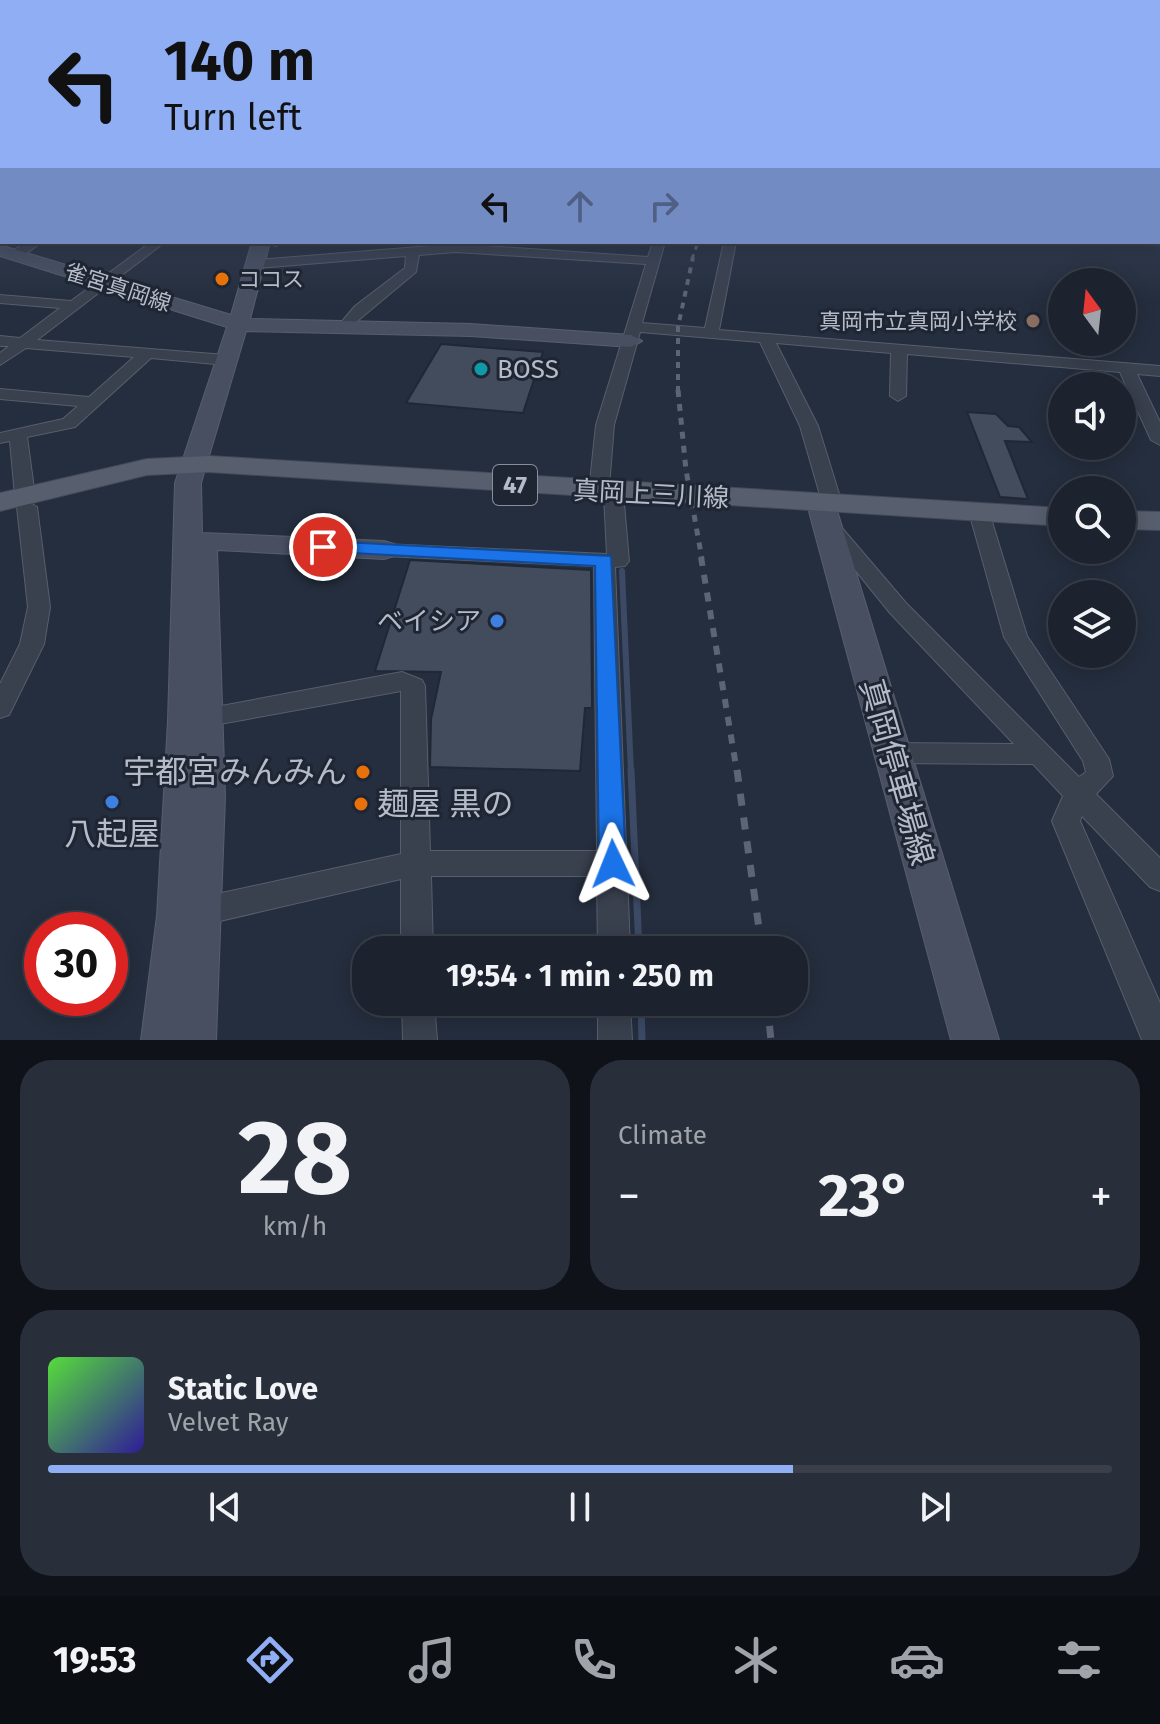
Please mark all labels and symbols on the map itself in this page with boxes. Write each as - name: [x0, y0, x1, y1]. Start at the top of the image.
- street label: 雀宮真岡線: [61, 258, 174, 317]
- place label: ココス: [238, 266, 304, 293]
- north arrow: [1048, 268, 1136, 356]
- marker: ココス: [213, 270, 231, 288]
- place label: 真岡市立真岡小学校: [819, 308, 1017, 335]
- marker: 真岡市立真岡小学校: [1024, 312, 1042, 330]
- place label: BOSS: [497, 354, 559, 385]
- marker: BOSS: [472, 360, 490, 378]
- road number: 47: [493, 465, 537, 505]
- street label: 真岡上三川線: [572, 475, 730, 514]
- pin: [289, 513, 357, 581]
- place label: ベイシア: [377, 606, 481, 637]
- marker: ベイシア: [488, 612, 506, 630]
- street label: 真岡停車場線: [852, 674, 942, 870]
- place label: 宇都宮みんみん: [123, 753, 347, 791]
- marker: 宇都宮みんみん: [354, 763, 372, 781]
- place label: 麺屋 黒の: [377, 785, 513, 823]
- marker: 八起屋: [103, 793, 121, 811]
- marker: 麺屋 黒の: [352, 795, 370, 813]
- place label: 八起屋: [64, 815, 160, 853]
- position arrow: [571, 822, 655, 906]
- speed limit sign: 30: [24, 912, 128, 1016]

